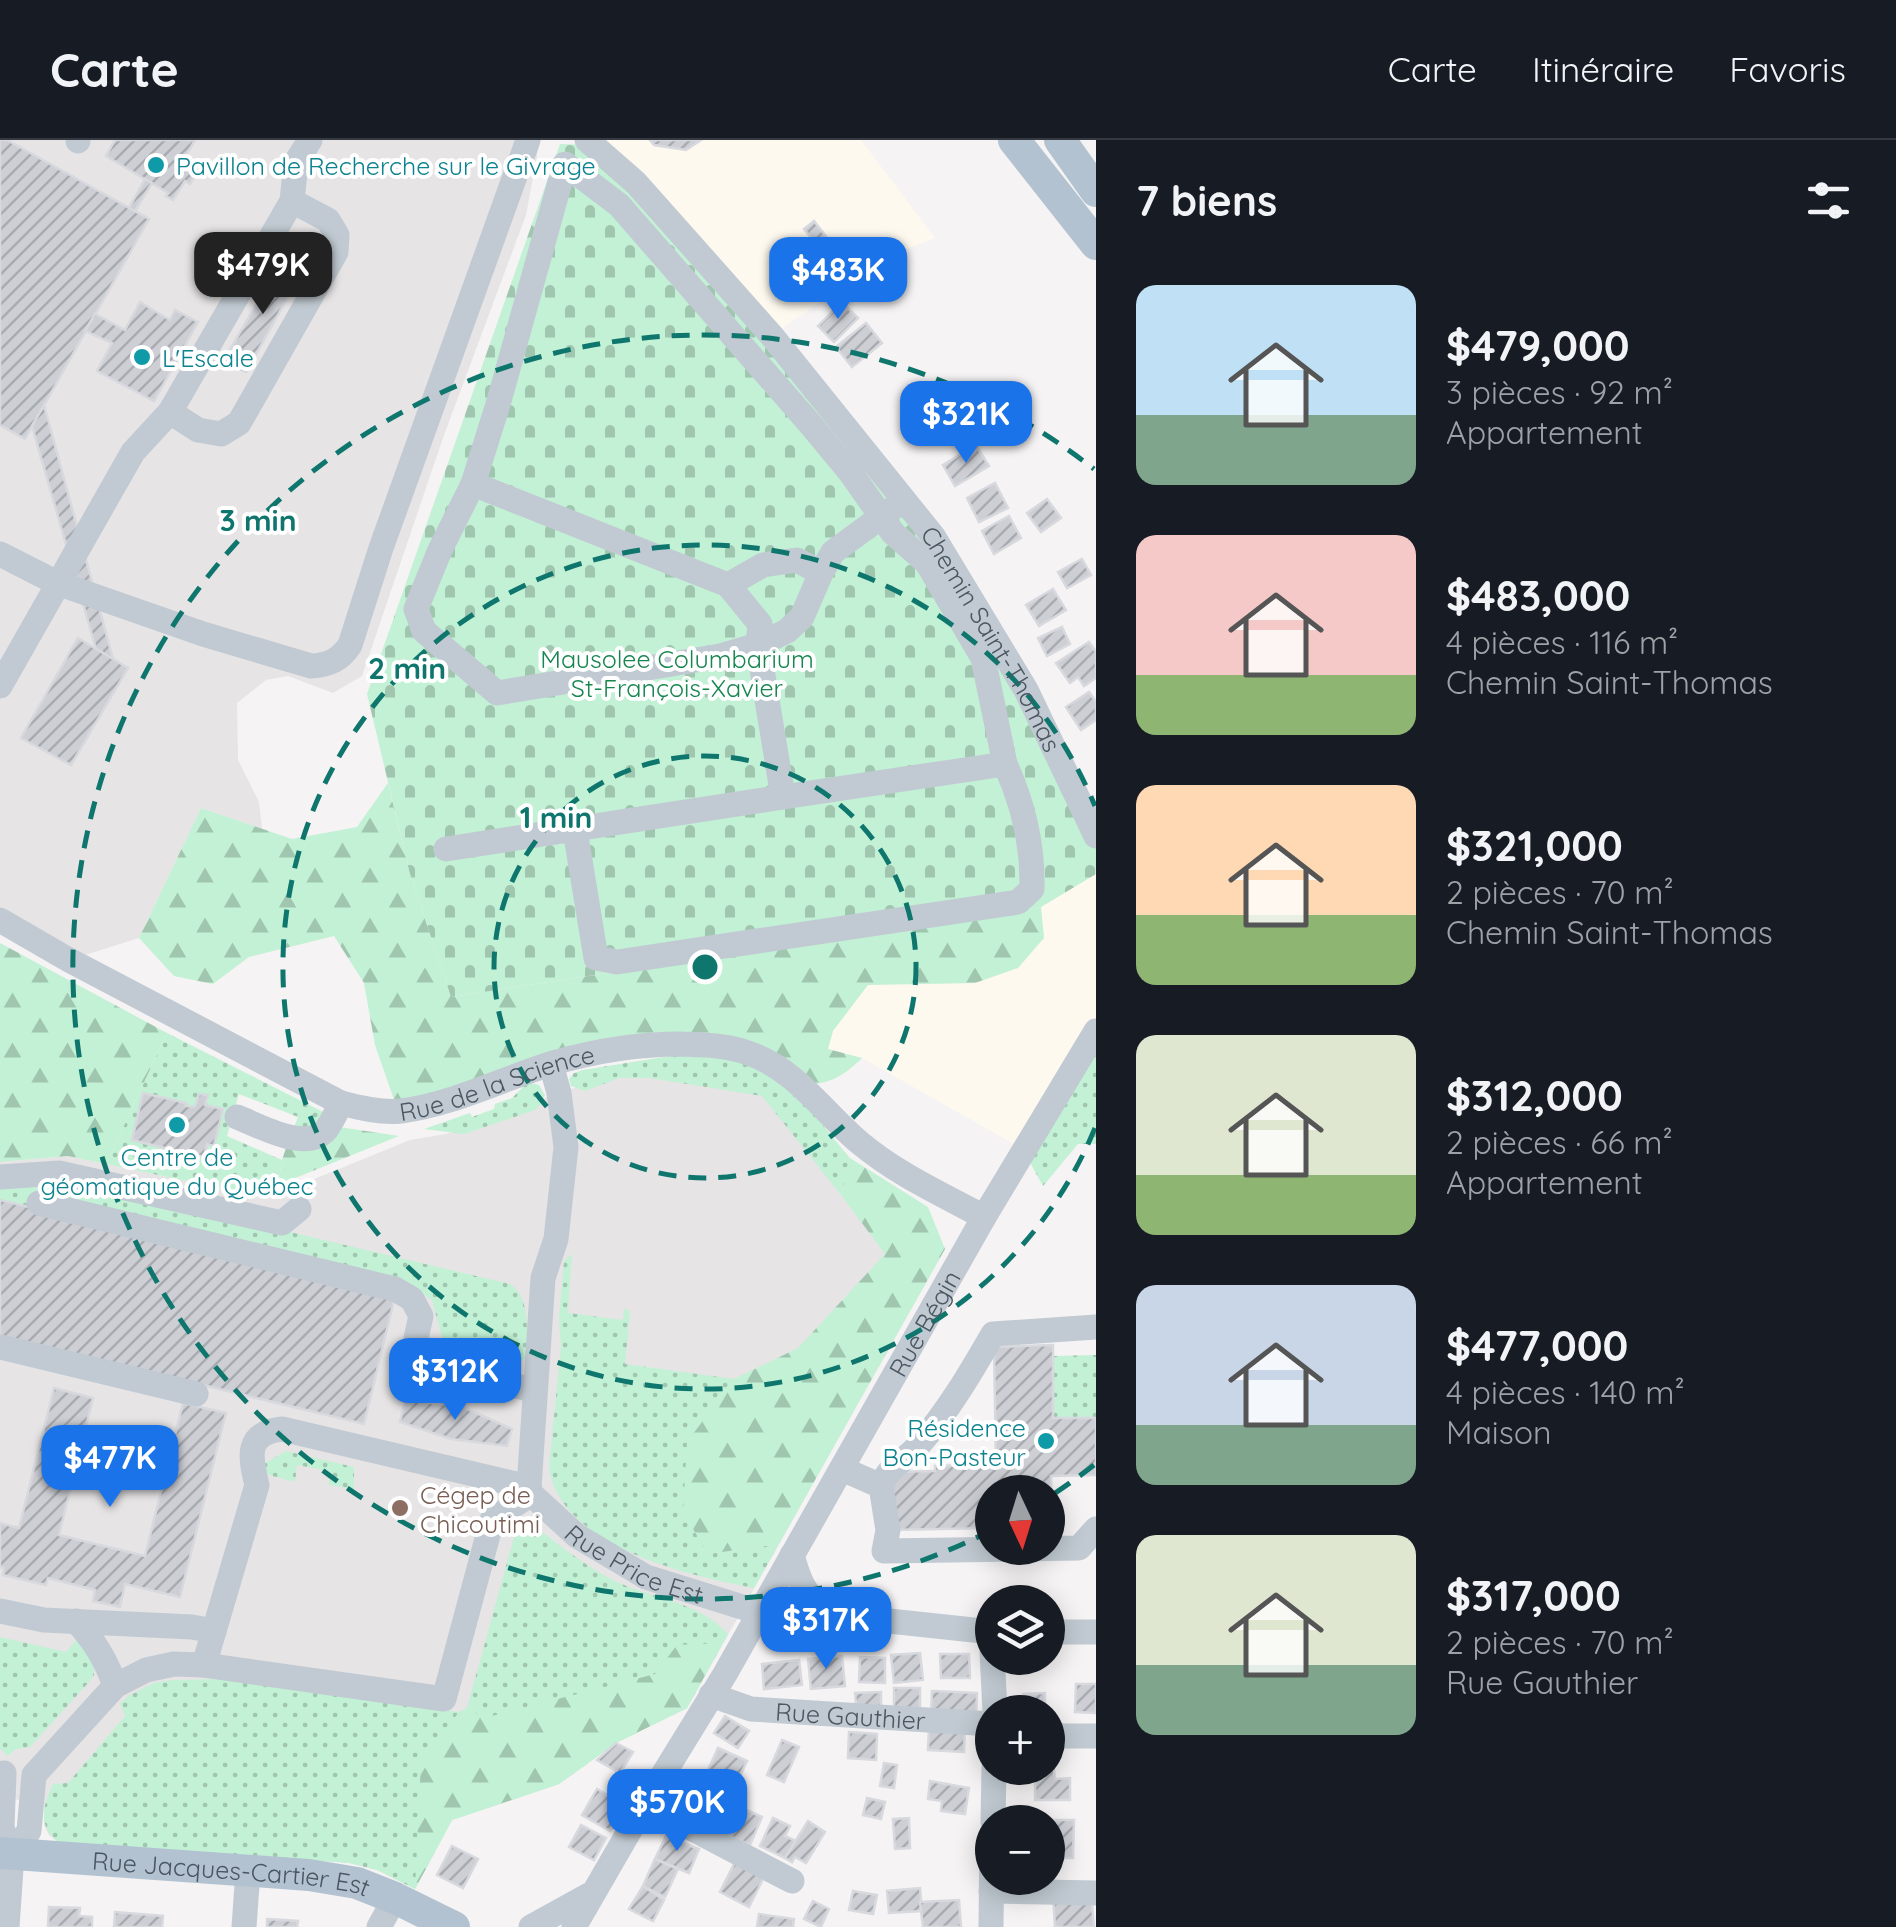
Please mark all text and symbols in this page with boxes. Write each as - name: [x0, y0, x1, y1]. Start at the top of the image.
- text: Carte: [50, 39, 179, 99]
- text: Carte: [1388, 47, 1477, 91]
- text: Itinéraire: [1532, 47, 1674, 91]
- text: Favoris: [1729, 47, 1846, 91]
- place label: Pavillon de Recherche sur le Givrage: [176, 150, 596, 181]
- marker: Pavillon de Recherche sur le Givrage: [145, 154, 167, 176]
- icon: filters: [1801, 173, 1856, 228]
- text: 7 biens: [1136, 174, 1277, 227]
- pin: $479K: [193, 232, 333, 317]
- pin: $483K: [768, 237, 908, 322]
- text: $479K: [216, 244, 310, 284]
- text: $483K: [791, 249, 885, 289]
- text: $479,000: [1446, 319, 1630, 372]
- icon: home: [1216, 325, 1336, 445]
- place label: L'Escale: [162, 342, 254, 373]
- marker: L'Escale: [131, 346, 153, 368]
- text: 3 pièces · 92 m²: [1446, 372, 1673, 412]
- pin: $321K: [896, 381, 1036, 466]
- text: $321K: [922, 393, 1010, 433]
- text: Appartement: [1446, 412, 1643, 452]
- text: 3 min: [219, 501, 297, 539]
- street label: Chemin Saint-Thomas: [915, 519, 1069, 756]
- text: $483,000: [1446, 569, 1630, 622]
- icon: home: [1216, 575, 1336, 695]
- text: 4 pièces · 116 m²: [1446, 622, 1678, 662]
- park label: Mausolee Columbarium St-François-Xavier: [540, 643, 814, 703]
- text: 2 min: [368, 649, 446, 687]
- text: Chemin Saint-Thomas: [1446, 662, 1773, 702]
- text: 1 min: [520, 798, 592, 836]
- text: $321,000: [1446, 819, 1623, 872]
- icon: home: [1216, 825, 1336, 945]
- text: 2 pièces · 70 m²: [1446, 872, 1674, 912]
- text: Chemin Saint-Thomas: [1446, 912, 1773, 952]
- centre of rings: [687, 949, 723, 985]
- street label: Rue de la Science: [397, 1038, 597, 1127]
- text: $312,000: [1446, 1069, 1623, 1122]
- icon: home: [1216, 1075, 1336, 1195]
- marker: Centre de géomatique du Québec: [166, 1114, 188, 1136]
- text: 2 pièces · 66 m²: [1446, 1122, 1673, 1162]
- place label: Centre de géomatique du Québec: [41, 1141, 314, 1201]
- text: Appartement: [1446, 1162, 1643, 1202]
- street label: Rue Bégin: [881, 1264, 966, 1382]
- text: $477,000: [1446, 1319, 1628, 1372]
- icon: home: [1216, 1325, 1336, 1445]
- pin: $312K: [385, 1338, 525, 1423]
- text: $312K: [411, 1350, 499, 1390]
- text: 4 pièces · 140 m²: [1446, 1372, 1685, 1412]
- place label: Résidence Bon-Pasteur: [882, 1412, 1026, 1472]
- text: Maison: [1446, 1412, 1552, 1452]
- pin: $477K: [40, 1425, 180, 1510]
- marker: Résidence Bon-Pasteur: [1035, 1430, 1057, 1452]
- text: $477K: [63, 1437, 157, 1477]
- north arrow: [975, 1475, 1065, 1565]
- map controls: [975, 1475, 1065, 1895]
- place label: Cégep de Chicoutimi: [420, 1479, 540, 1539]
- marker: Cégep de Chicoutimi: [389, 1497, 411, 1519]
- street label: Rue Price Est: [559, 1517, 707, 1609]
- text: $317,000: [1446, 1569, 1621, 1622]
- icon: home: [1216, 1575, 1336, 1695]
- button: layers: [975, 1585, 1065, 1675]
- pin: $317K: [756, 1587, 896, 1672]
- text: $317K: [782, 1599, 870, 1639]
- text: 2 pièces · 70 m²: [1446, 1622, 1674, 1662]
- text: Rue Gauthier: [1446, 1662, 1638, 1702]
- street label: Rue Gauthier: [774, 1695, 927, 1735]
- button: +: [975, 1695, 1065, 1785]
- pin: $570K: [607, 1769, 747, 1854]
- text: $570K: [629, 1781, 725, 1821]
- button: −: [975, 1805, 1065, 1895]
- street label: Rue Jacques-Cartier Est: [91, 1844, 375, 1902]

